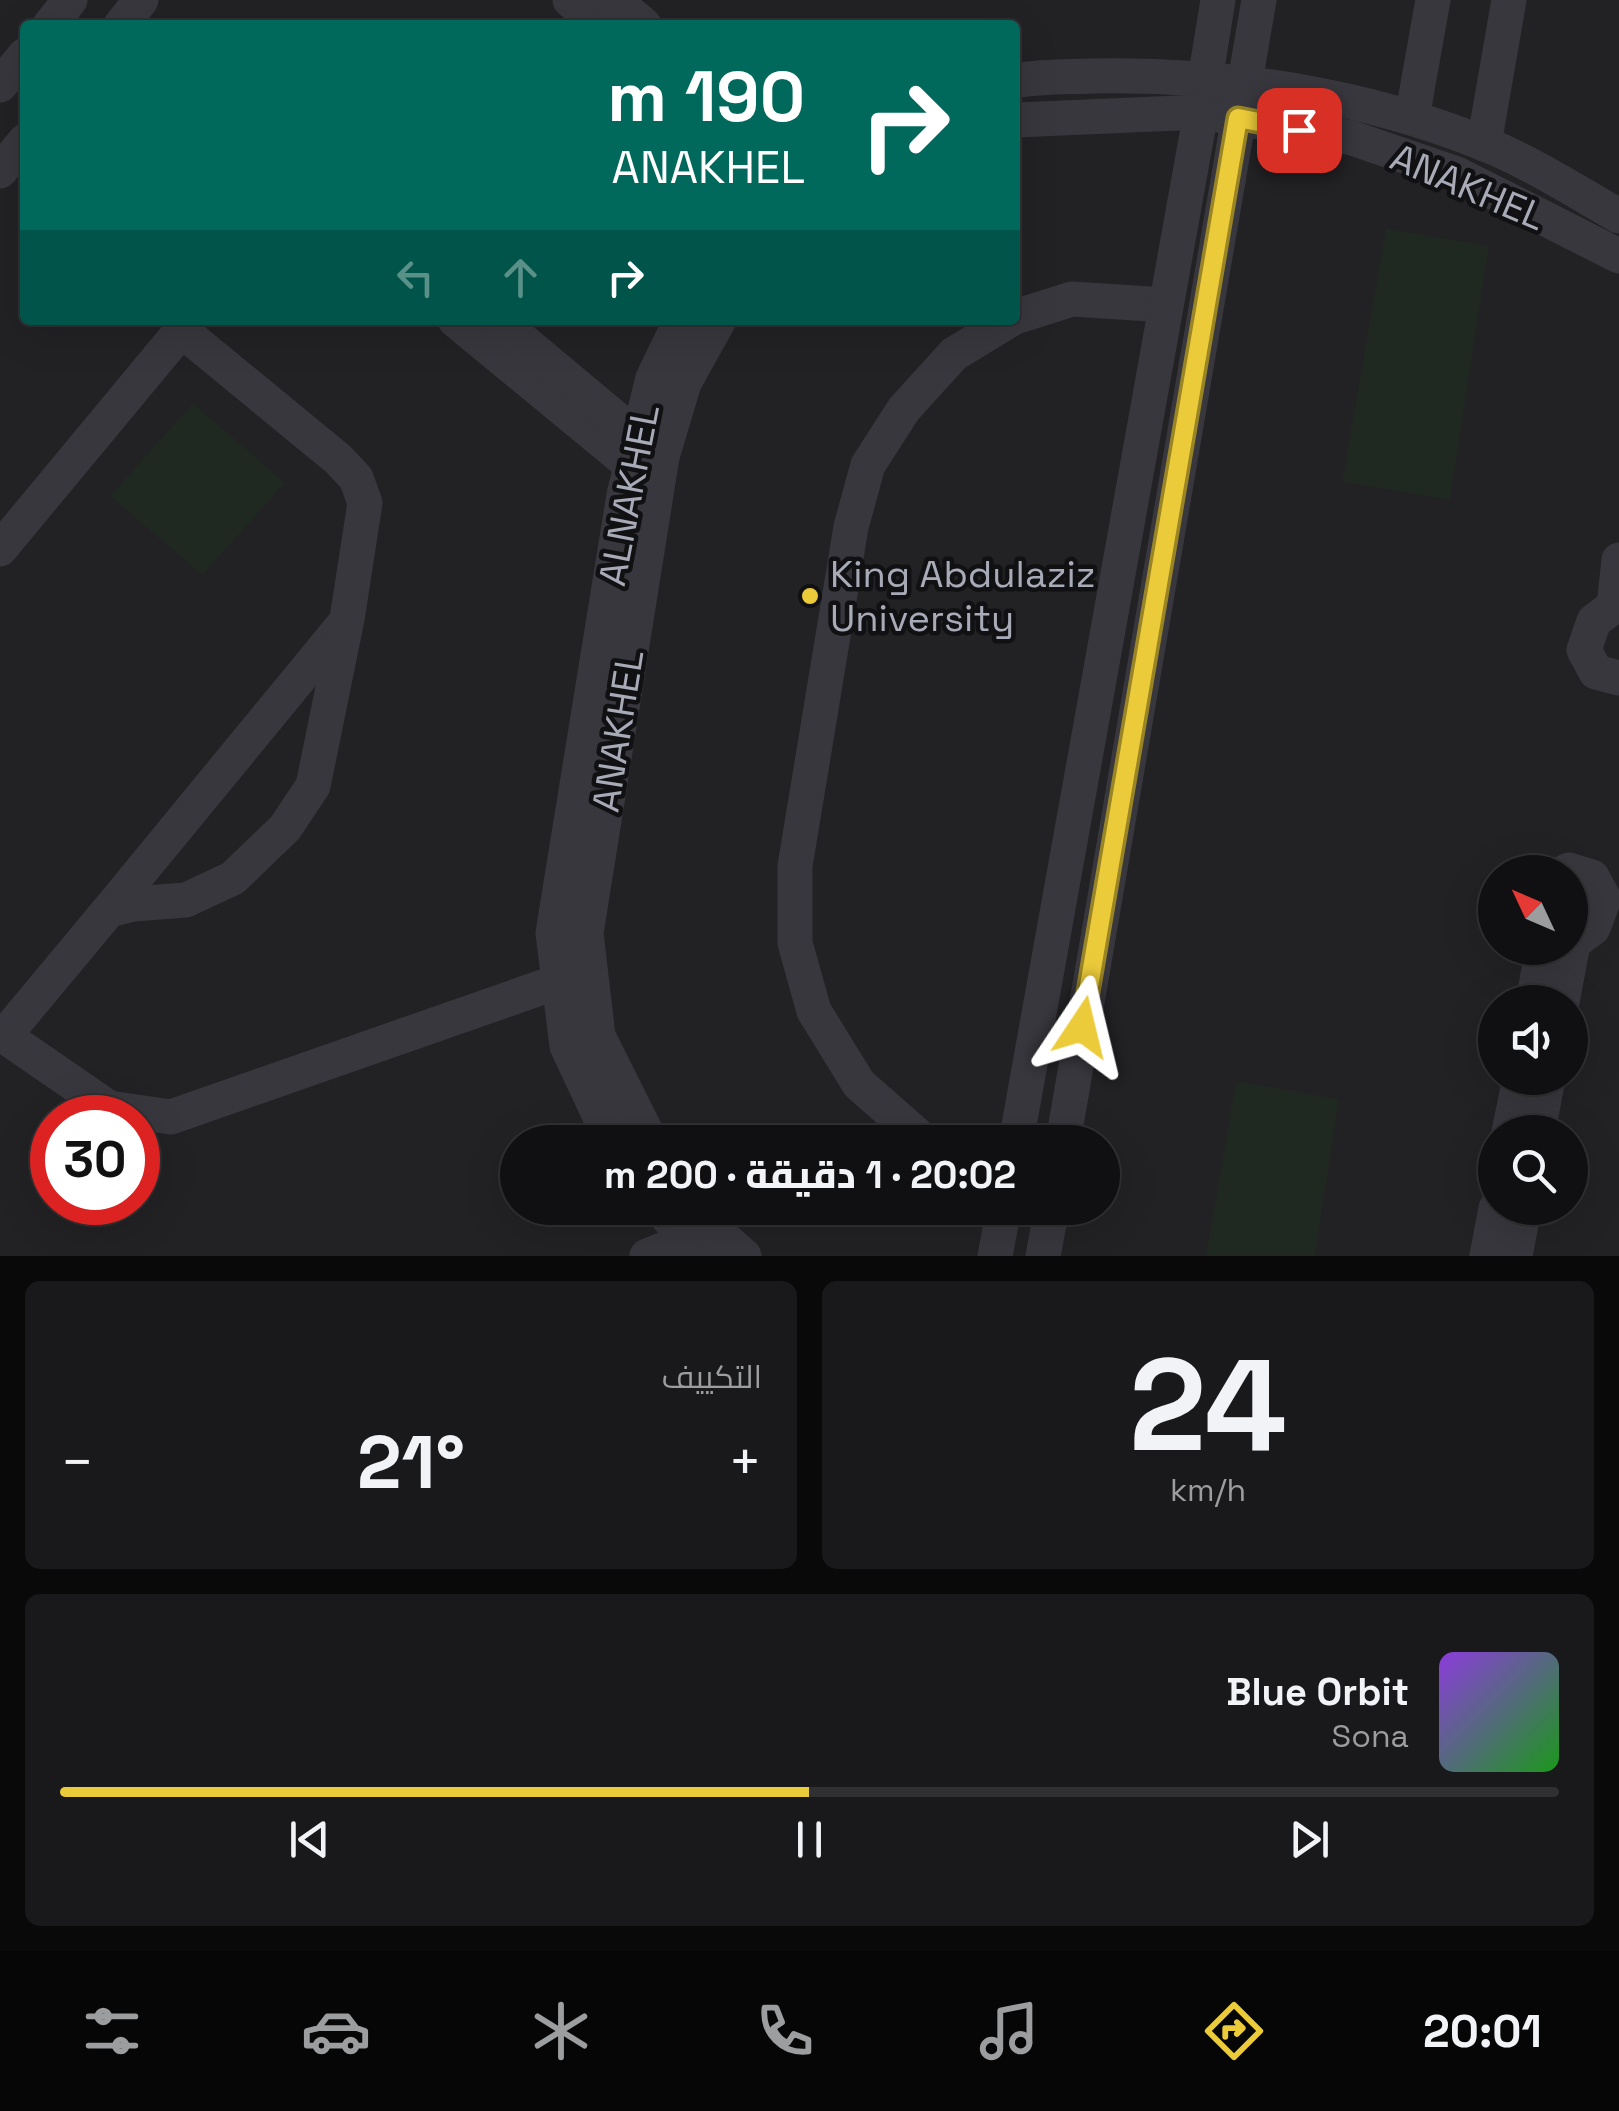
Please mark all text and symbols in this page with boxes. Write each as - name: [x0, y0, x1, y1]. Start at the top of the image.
- text: 190 m: [607, 52, 805, 141]
- icon: right: [840, 60, 970, 190]
- pin: [1257, 88, 1342, 173]
- icon: arrive: [1272, 103, 1327, 158]
- street label: ANAKHEL: [1383, 133, 1553, 241]
- text: ANAKHEL: [612, 139, 805, 196]
- icon: left: [388, 250, 443, 305]
- icon: ahead: [493, 250, 548, 305]
- icon: right: [598, 250, 653, 305]
- street label: ALNAKHEL: [588, 400, 670, 590]
- place label: King Abdulaziz University: [830, 550, 1096, 642]
- marker: King Abdulaziz University: [799, 585, 821, 607]
- street label: ANAKHEL: [582, 647, 654, 815]
- north arrow: [1478, 855, 1588, 965]
- map controls: [1478, 855, 1588, 1225]
- position arrow: [1030, 975, 1134, 1079]
- button: sound: [1478, 985, 1588, 1095]
- speed limit sign: 30: [30, 1095, 160, 1225]
- button: search: [1478, 1115, 1588, 1225]
- text: 20:02 · 1 دقيقة · 200 m: [604, 1151, 1016, 1199]
- text: 24: [1129, 1322, 1287, 1488]
- text: التكييف: [662, 1357, 762, 1397]
- text: 21°: [357, 1414, 465, 1510]
- text: −: [60, 1427, 94, 1497]
- text: +: [728, 1427, 762, 1497]
- text: km/h: [1170, 1470, 1246, 1510]
- text: Blue Orbit: [1226, 1668, 1409, 1716]
- text: Sona: [1332, 1716, 1409, 1756]
- icon: previous: [282, 1812, 337, 1867]
- icon: pause: [782, 1812, 837, 1867]
- icon: next: [1282, 1812, 1337, 1867]
- icon: filters: [77, 1996, 147, 2066]
- icon: car: [301, 1996, 371, 2066]
- icon: climate: [526, 1996, 596, 2066]
- icon: phone: [750, 1996, 820, 2066]
- icon: music: [974, 1996, 1044, 2066]
- icon: directions: [1199, 1996, 1269, 2066]
- text: 20:01: [1423, 2003, 1542, 2060]

